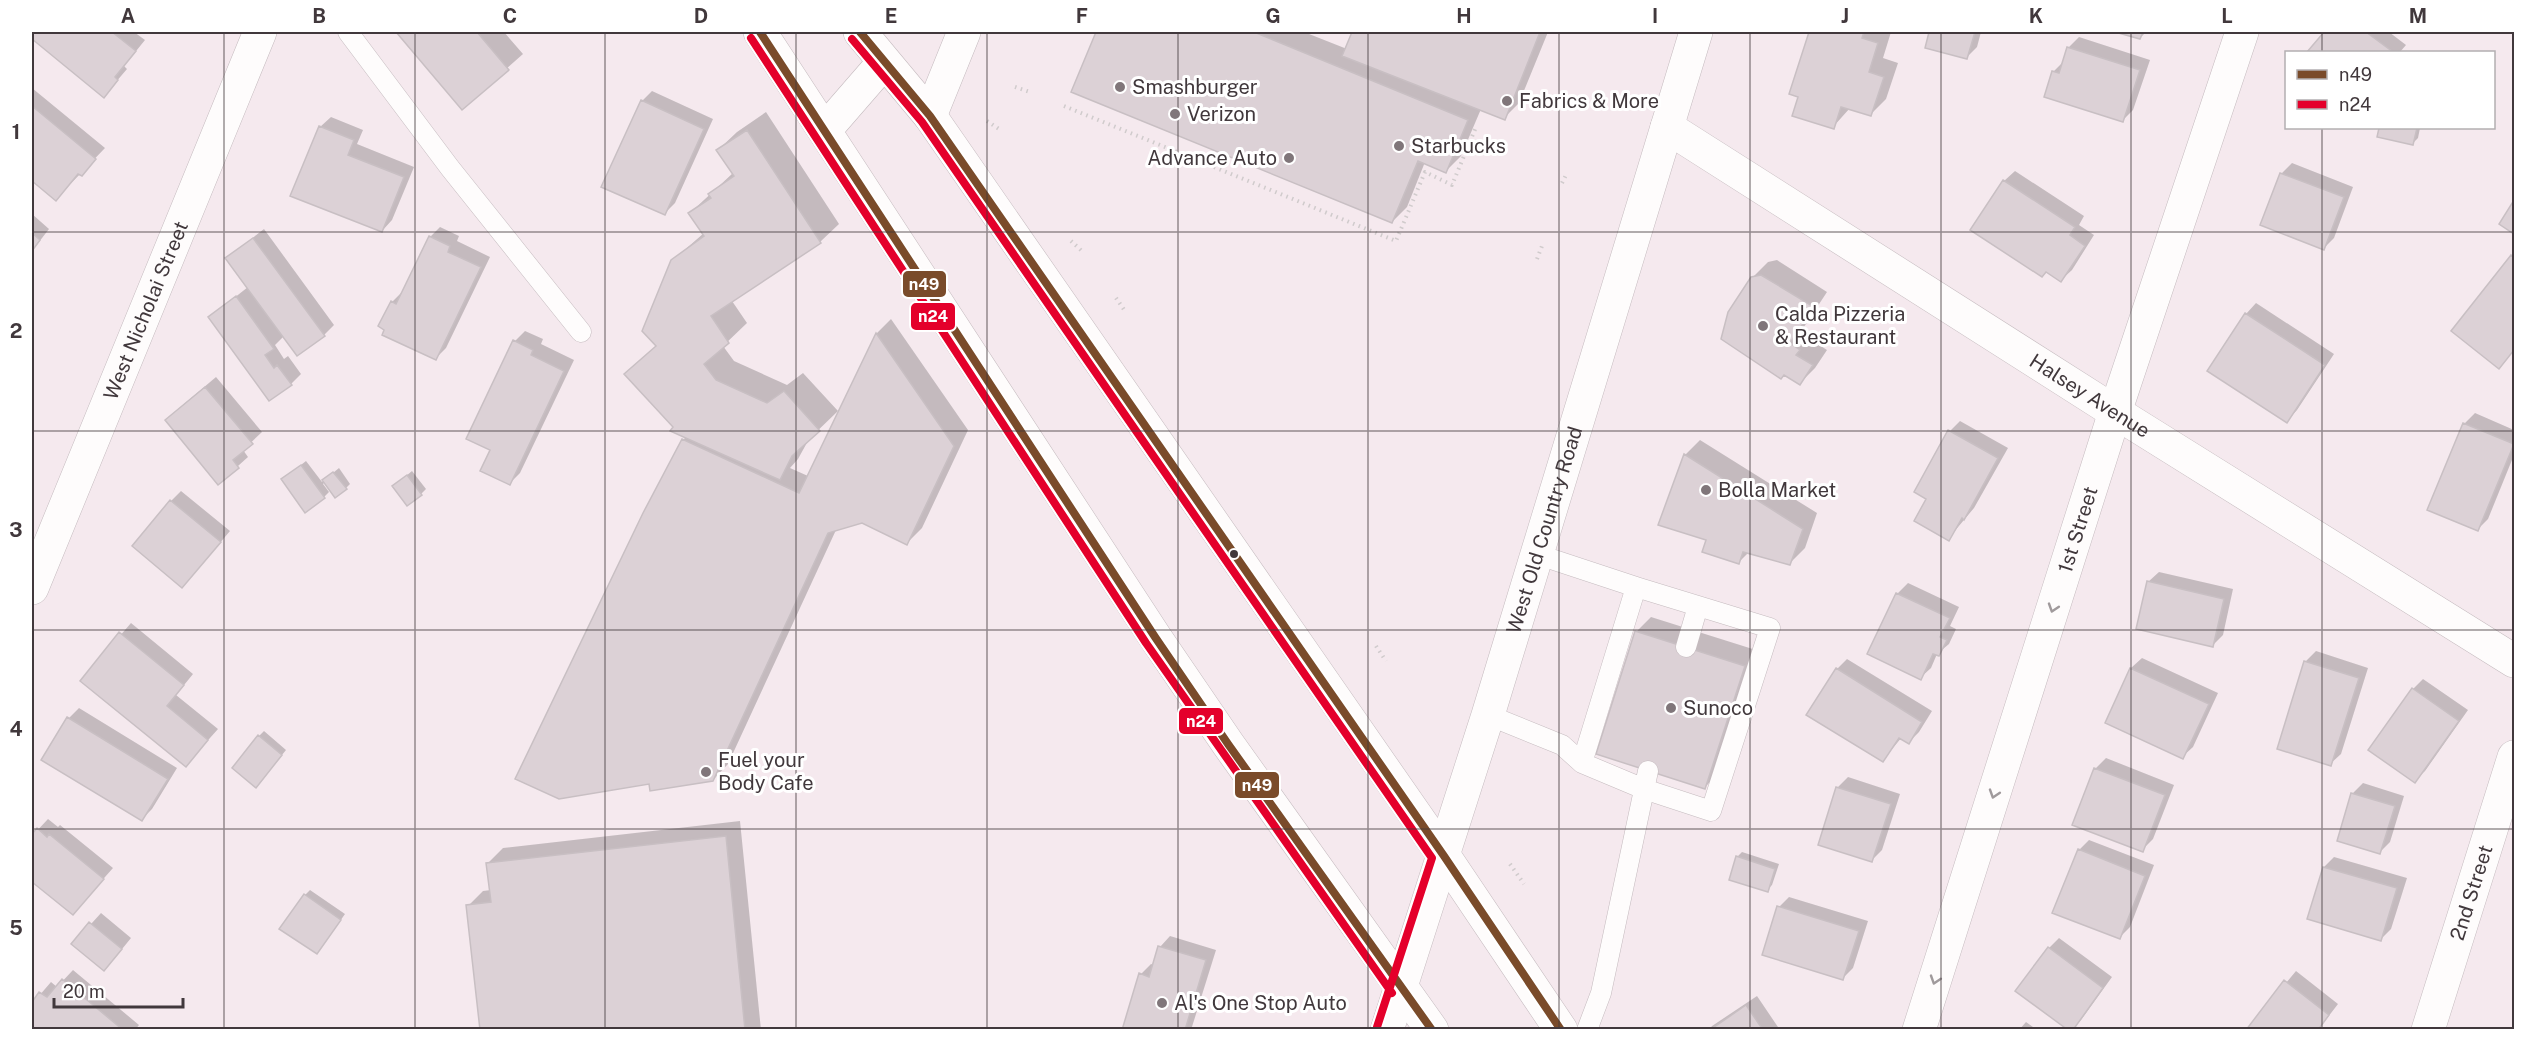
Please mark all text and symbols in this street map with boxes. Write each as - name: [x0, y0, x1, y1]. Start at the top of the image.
- text: A: [121, 4, 135, 28]
- text: B: [312, 4, 326, 28]
- text: C: [503, 4, 517, 28]
- text: D: [694, 4, 708, 28]
- text: E: [885, 4, 897, 28]
- text: F: [1076, 4, 1088, 28]
- text: G: [1265, 4, 1281, 28]
- text: H: [1456, 4, 1472, 28]
- text: I: [1652, 4, 1658, 28]
- text: J: [1841, 4, 1849, 28]
- text: K: [2029, 4, 2043, 28]
- text: L: [2221, 4, 2233, 28]
- text: M: [2409, 4, 2427, 28]
- legend: [2285, 51, 2495, 129]
- text: n49: [2339, 64, 2372, 85]
- place label: Smashburger: [1132, 75, 1258, 99]
- marker: Smashburger: [1113, 80, 1127, 94]
- place label: Fabrics & More: [1519, 89, 1659, 113]
- marker: Fabrics & More: [1500, 94, 1514, 108]
- text: n24: [2339, 94, 2371, 115]
- place label: Verizon: [1187, 102, 1256, 126]
- marker: Verizon: [1168, 107, 1182, 121]
- text: 1: [12, 120, 20, 144]
- place label: Starbucks: [1411, 134, 1506, 158]
- marker: Starbucks: [1392, 139, 1406, 153]
- place label: Advance Auto: [1147, 146, 1277, 170]
- marker: Advance Auto: [1282, 151, 1296, 165]
- street label: West Nicholai Street: [98, 218, 193, 403]
- line badge: n49: [902, 270, 947, 298]
- text: n49: [909, 275, 939, 294]
- line badge: n24: [910, 302, 956, 331]
- place label: Calda Pizzeria & Restaurant: [1775, 302, 1905, 349]
- text: n24: [918, 307, 949, 326]
- text: 2: [10, 319, 22, 343]
- marker: Calda Pizzeria & Restaurant: [1756, 319, 1770, 333]
- street label: Halsey Avenue: [2025, 349, 2154, 443]
- street label: West Old Country Road: [1501, 424, 1587, 637]
- place label: Bolla Market: [1718, 478, 1836, 502]
- marker: Bolla Market: [1699, 483, 1713, 497]
- street label: 1st Street: [2053, 483, 2103, 576]
- text: 3: [9, 518, 23, 542]
- unlabelled marker: [1228, 548, 1240, 560]
- one-way arrow: [2047, 602, 2060, 613]
- place label: Sunoco: [1683, 696, 1753, 720]
- marker: Sunoco: [1664, 701, 1678, 715]
- line badge: n24: [1178, 707, 1224, 735]
- text: n24: [1186, 712, 1217, 731]
- text: 4: [9, 717, 23, 741]
- place label: Fuel your Body Cafe: [718, 748, 814, 795]
- marker: Fuel your Body Cafe: [699, 765, 713, 779]
- line badge: n49: [1234, 771, 1280, 799]
- text: n49: [1242, 776, 1272, 795]
- one-way arrow: [1988, 788, 2001, 799]
- street label: 2nd Street: [2445, 842, 2498, 943]
- text: 5: [9, 916, 23, 940]
- scale bar: [54, 971, 183, 1009]
- one-way arrow: [1929, 974, 1942, 985]
- text: 20 m: [63, 981, 105, 1002]
- place label: Al's One Stop Auto: [1174, 991, 1347, 1015]
- marker: Al's One Stop Auto: [1155, 996, 1169, 1010]

